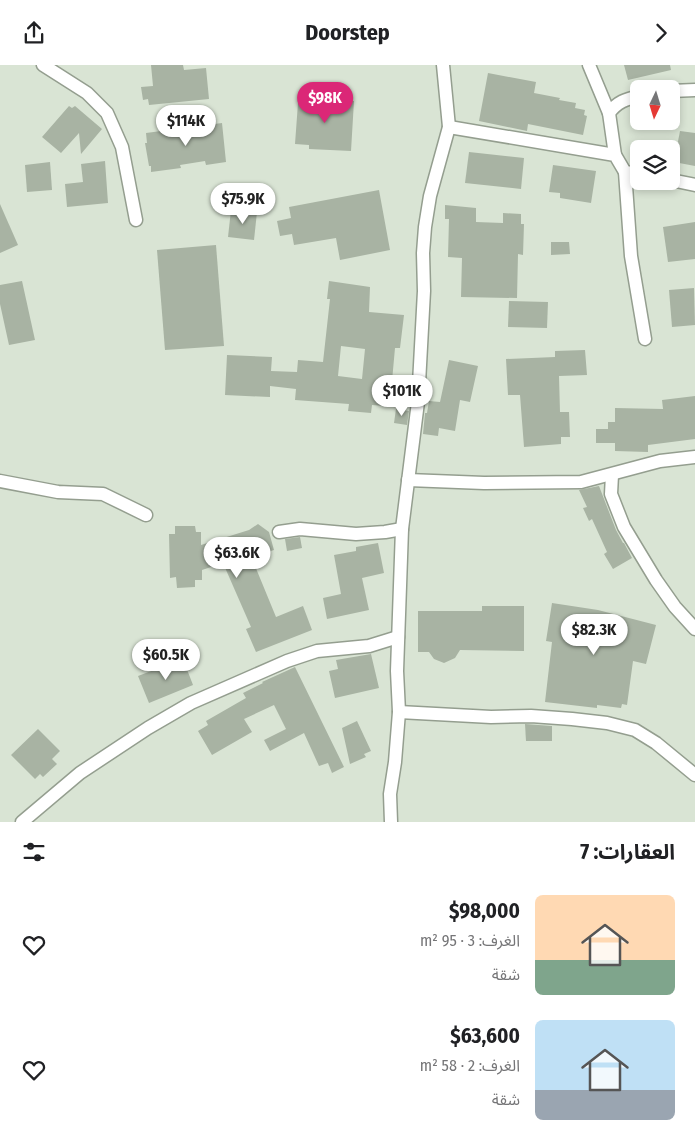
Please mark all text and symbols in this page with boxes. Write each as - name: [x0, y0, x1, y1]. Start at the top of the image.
- icon: share: [20, 19, 48, 47]
- text: Doorstep: [305, 19, 390, 46]
- icon: forward: [647, 19, 675, 47]
- north arrow: [630, 80, 680, 130]
- map controls: [630, 80, 680, 190]
- pin: $98K: [295, 82, 355, 124]
- text: $98K: [308, 88, 342, 107]
- pin: $114K: [151, 104, 221, 147]
- text: $114K: [167, 111, 205, 130]
- button: layers: [630, 140, 680, 190]
- pin: $75.9K: [202, 183, 284, 225]
- text: $75.9K: [221, 189, 265, 208]
- pin: $101K: [367, 375, 437, 417]
- text: $101K: [383, 381, 421, 400]
- pin: $63.6K: [196, 537, 278, 579]
- text: $63.6K: [215, 543, 259, 562]
- pin: $82.3K: [553, 613, 635, 656]
- text: $82.3K: [572, 620, 616, 639]
- pin: $60.5K: [125, 639, 207, 681]
- text: $60.5K: [143, 645, 189, 664]
- icon: filters: [20, 838, 48, 866]
- text: العقارات: 7: [580, 839, 675, 865]
- text: $98,000: [449, 898, 520, 924]
- icon: home: [575, 915, 635, 975]
- icon: heart: [20, 931, 48, 959]
- text: الغرف: 3 · 95 m²: [420, 931, 520, 950]
- text: شقة: [492, 965, 520, 984]
- text: $63,600: [450, 1023, 520, 1049]
- icon: home: [575, 1040, 635, 1100]
- icon: heart: [20, 1056, 48, 1084]
- text: الغرف: 2 · 58 m²: [420, 1056, 520, 1075]
- text: شقة: [492, 1090, 520, 1109]

